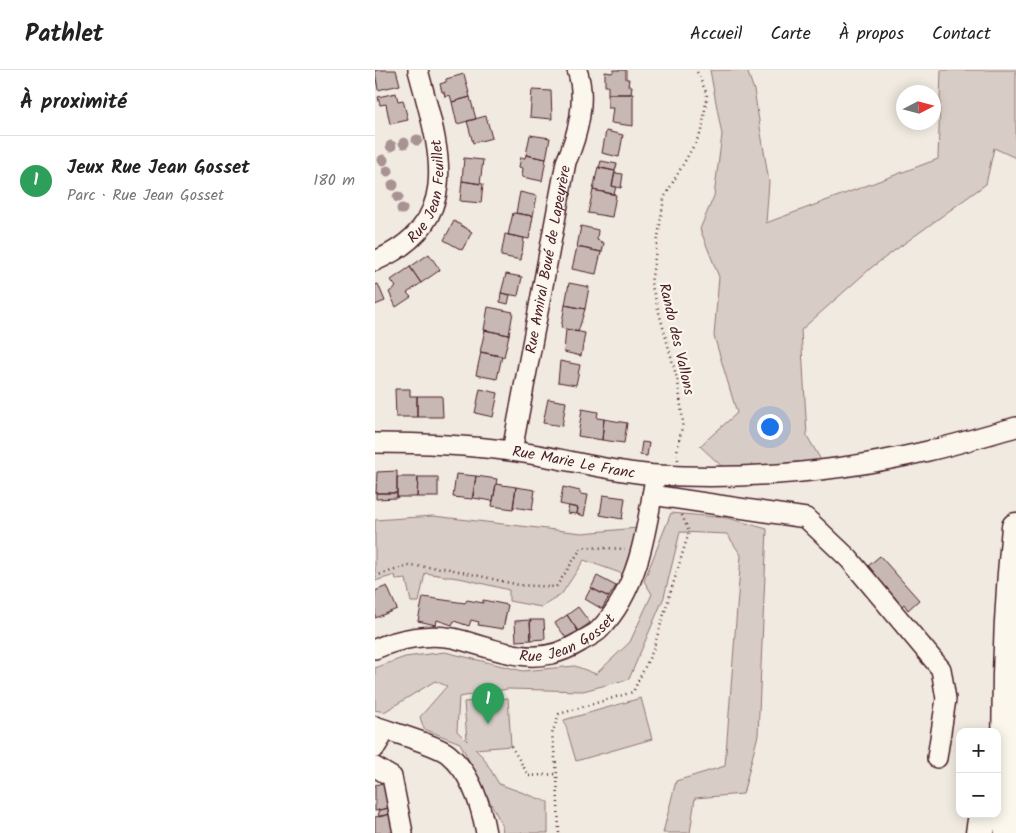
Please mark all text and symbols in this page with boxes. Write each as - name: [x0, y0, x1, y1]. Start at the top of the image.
- text: Pathlet: [25, 15, 104, 54]
- text: Accueil: [690, 20, 743, 49]
- text: Carte: [771, 20, 811, 49]
- text: À propos: [839, 20, 904, 49]
- text: Contact: [932, 20, 991, 49]
- north arrow: [896, 85, 941, 130]
- text: À proximité: [20, 86, 127, 119]
- street label: Rue Jean Feuillet: [402, 137, 452, 249]
- text: Jeux Rue Jean Gosset: [67, 153, 250, 183]
- street label: Rue Amiral Boué de Lapeyrère: [519, 163, 578, 356]
- text: 1: [34, 168, 38, 193]
- text: 180 m: [313, 168, 355, 193]
- text: Parc · Rue Jean Gosset: [67, 183, 224, 208]
- street label: Rando des Vallons: [651, 281, 701, 398]
- your location: [757, 414, 783, 440]
- street label: Rue Marie Le Franc: [511, 440, 637, 486]
- street label: Rue Jean Gosset: [518, 609, 622, 669]
- pin: 1: [472, 683, 504, 724]
- map controls: [956, 728, 1001, 818]
- button: +: [956, 728, 1001, 773]
- button: −: [956, 773, 1001, 818]

